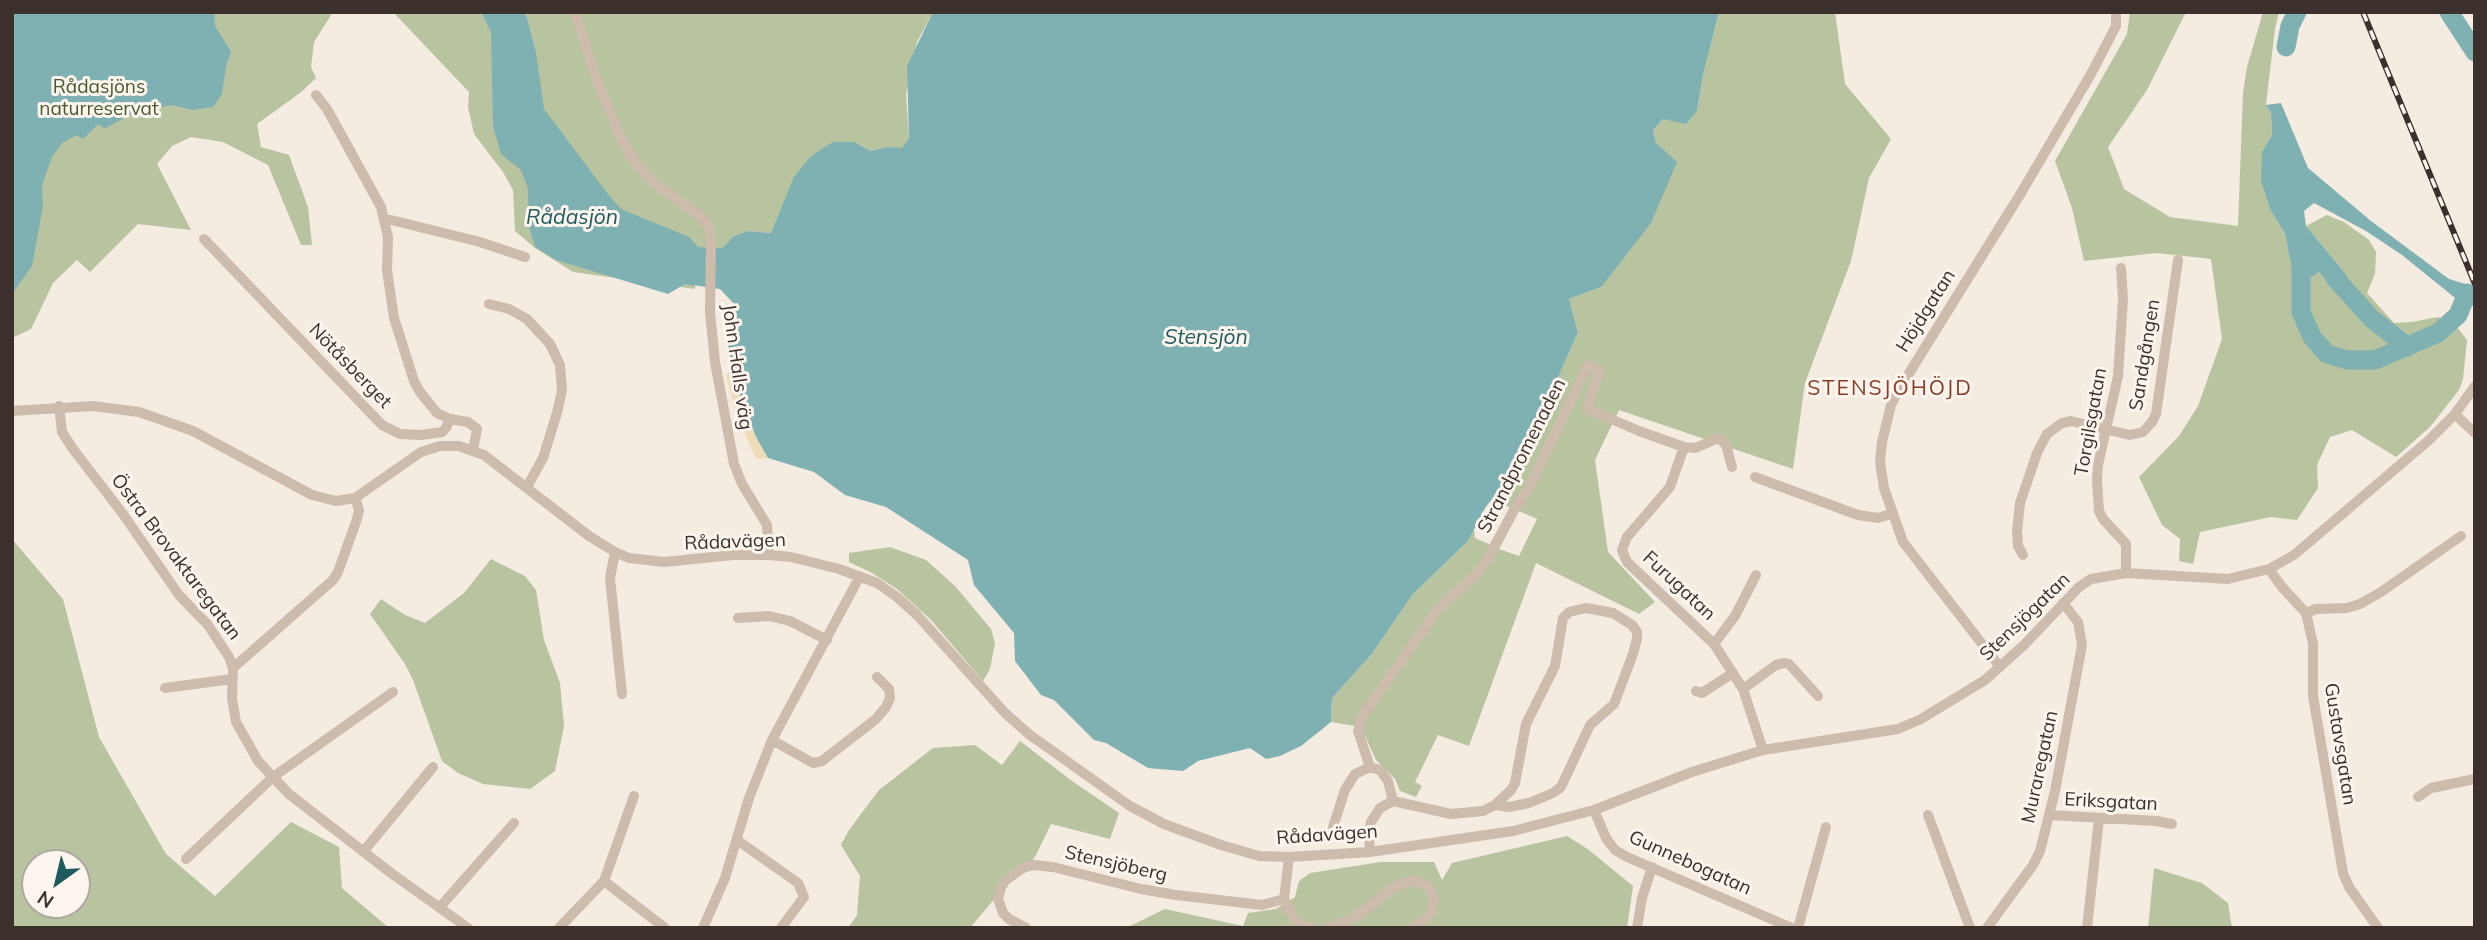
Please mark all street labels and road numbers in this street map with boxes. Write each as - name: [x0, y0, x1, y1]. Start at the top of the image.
- street label: Höjdgatan: [1892, 265, 1960, 357]
- street label: Sandgången: [2125, 298, 2165, 412]
- street label: John Halls väg: [717, 303, 757, 431]
- street label: Nötåsberget: [304, 319, 396, 413]
- street label: Torgilsgatan: [2070, 366, 2112, 478]
- street label: Strandpromenaden: [1473, 375, 1571, 537]
- street label: Östra Brovaktaregatan: [106, 469, 246, 645]
- street label: Rådavägen: [684, 529, 786, 555]
- street label: Furugatan: [1638, 547, 1720, 625]
- street label: Stensjögatan: [1975, 568, 2075, 666]
- street label: Gustavsgatan: [2319, 681, 2361, 807]
- street label: Muraregatan: [2017, 709, 2063, 825]
- street label: Eriksgatan: [2064, 788, 2158, 816]
- street label: Rådavägen: [1275, 820, 1379, 850]
- street label: Gunnebogatan: [1625, 826, 1755, 900]
- street label: Stensjöberg: [1062, 841, 1170, 887]

